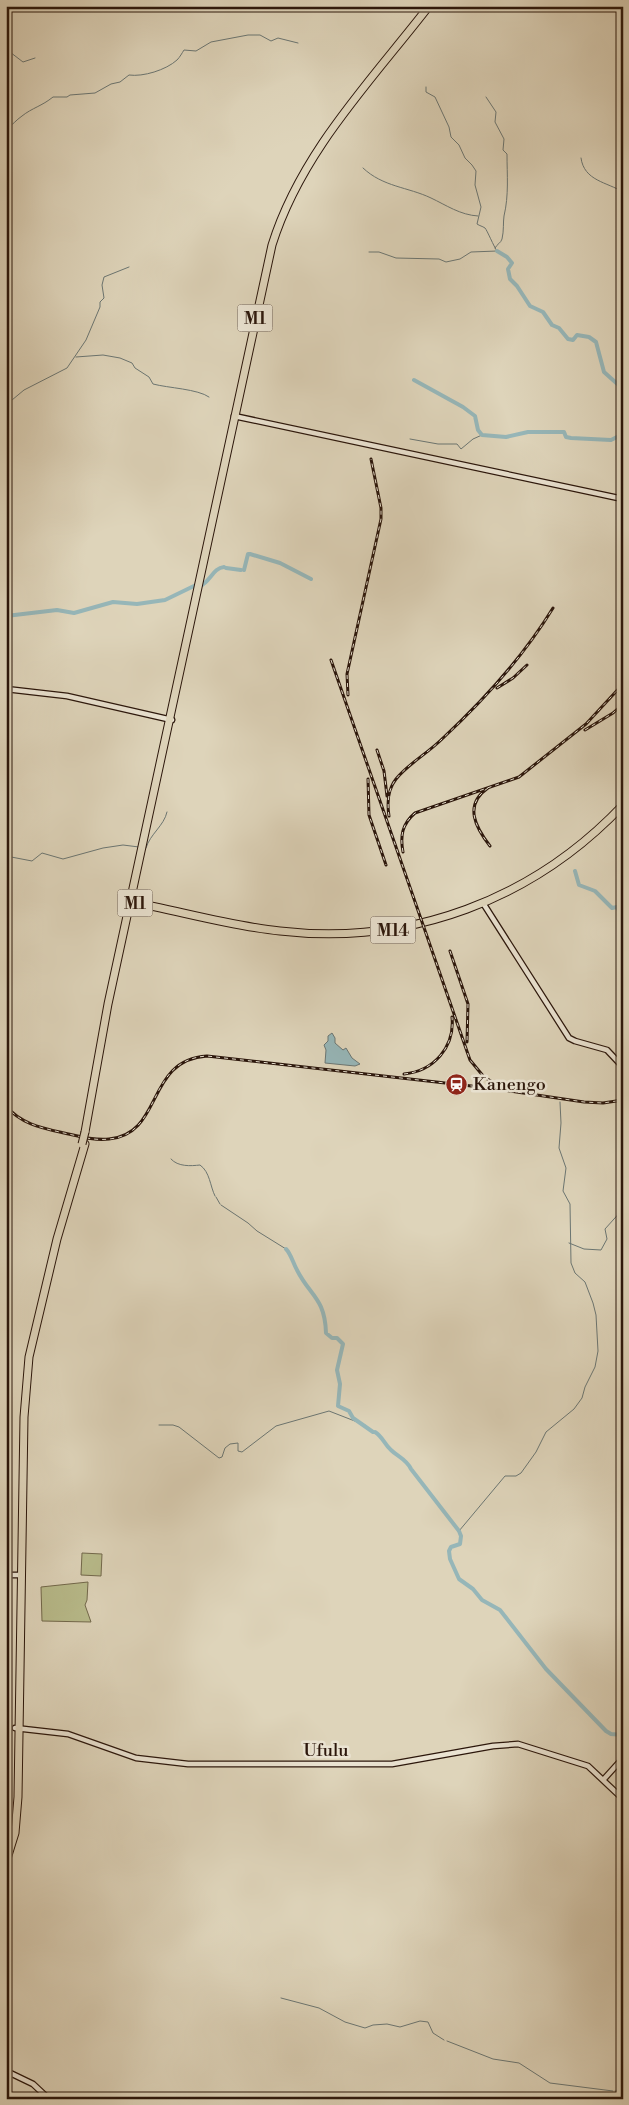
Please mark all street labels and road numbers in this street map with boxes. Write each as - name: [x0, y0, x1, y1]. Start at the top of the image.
- road number: M1: [238, 304, 272, 332]
- road number: M1: [118, 890, 152, 916]
- road number: M14: [370, 916, 416, 944]
- street label: Ufulu: [303, 1739, 349, 1762]

